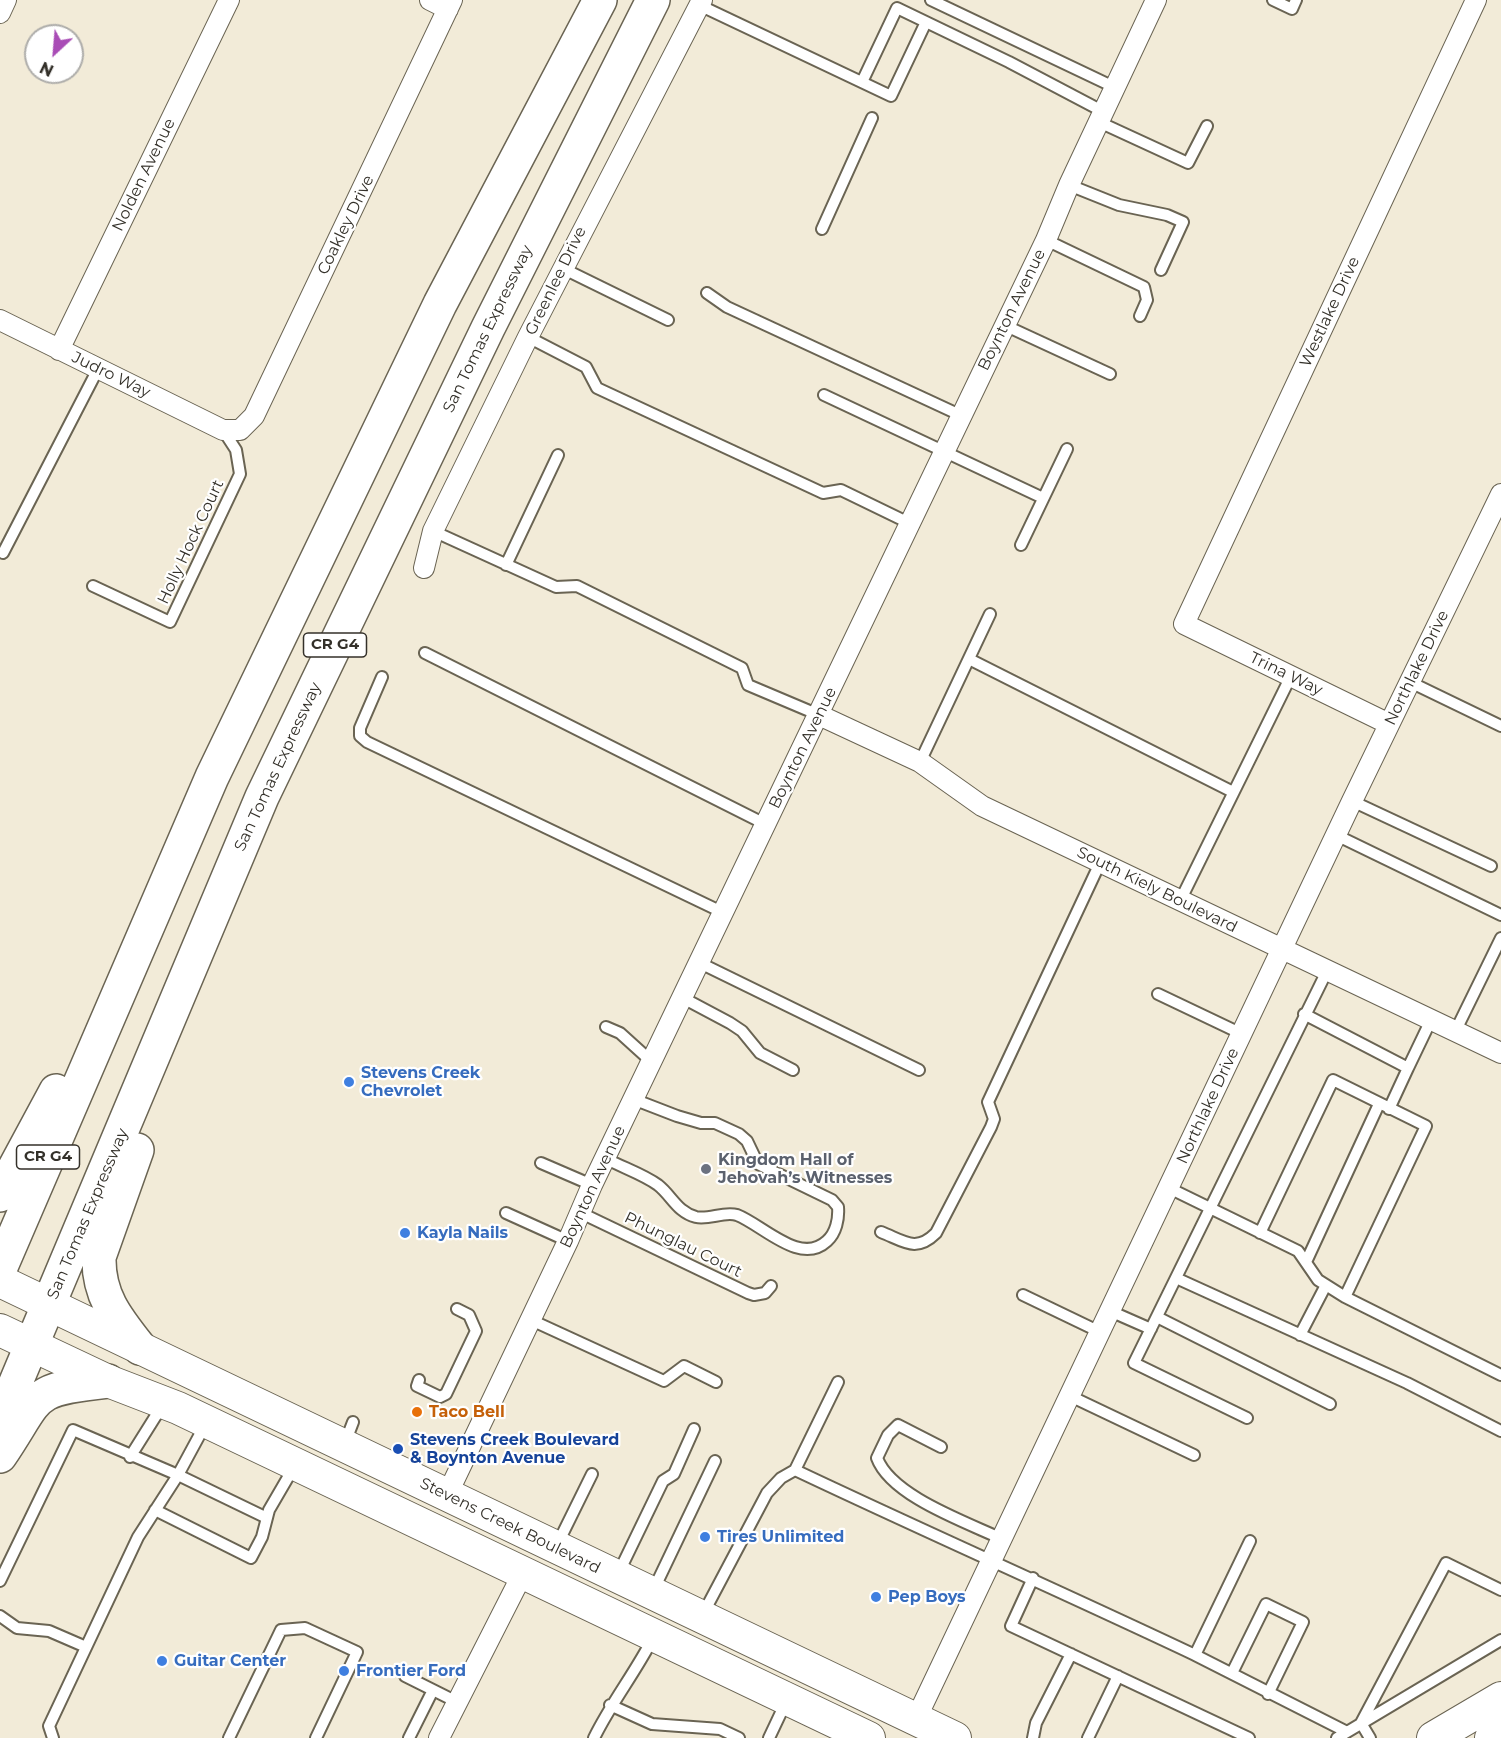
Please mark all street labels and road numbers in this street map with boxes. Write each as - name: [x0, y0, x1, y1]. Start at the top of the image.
- street label: Nolden Avenue: [108, 115, 180, 235]
- street label: Coakley Drive: [314, 172, 378, 278]
- street label: Greenlee Drive: [521, 224, 591, 338]
- street label: San Tomas Expressway: [439, 242, 537, 416]
- street label: Boynton Avenue: [974, 246, 1050, 374]
- street label: Westlake Drive: [1296, 254, 1364, 370]
- street label: Judro Way: [69, 348, 153, 402]
- street label: Holly Hock Court: [154, 477, 228, 607]
- street label: Northlake Drive: [1381, 607, 1453, 729]
- road number: CR G4: [304, 633, 366, 657]
- street label: Trina Way: [1246, 648, 1326, 700]
- street label: San Tomas Expressway: [230, 680, 326, 854]
- street label: Boynton Avenue: [765, 684, 841, 812]
- street label: South Kiely Boulevard: [1074, 843, 1240, 937]
- street label: Northlake Drive: [1173, 1045, 1243, 1167]
- street label: Boynton Avenue: [556, 1123, 630, 1251]
- street label: San Tomas Expressway: [43, 1126, 133, 1302]
- road number: CR G4: [16, 1145, 80, 1169]
- street label: Phunglau Court: [621, 1208, 745, 1282]
- street label: Stevens Creek Boulevard: [417, 1474, 603, 1578]

